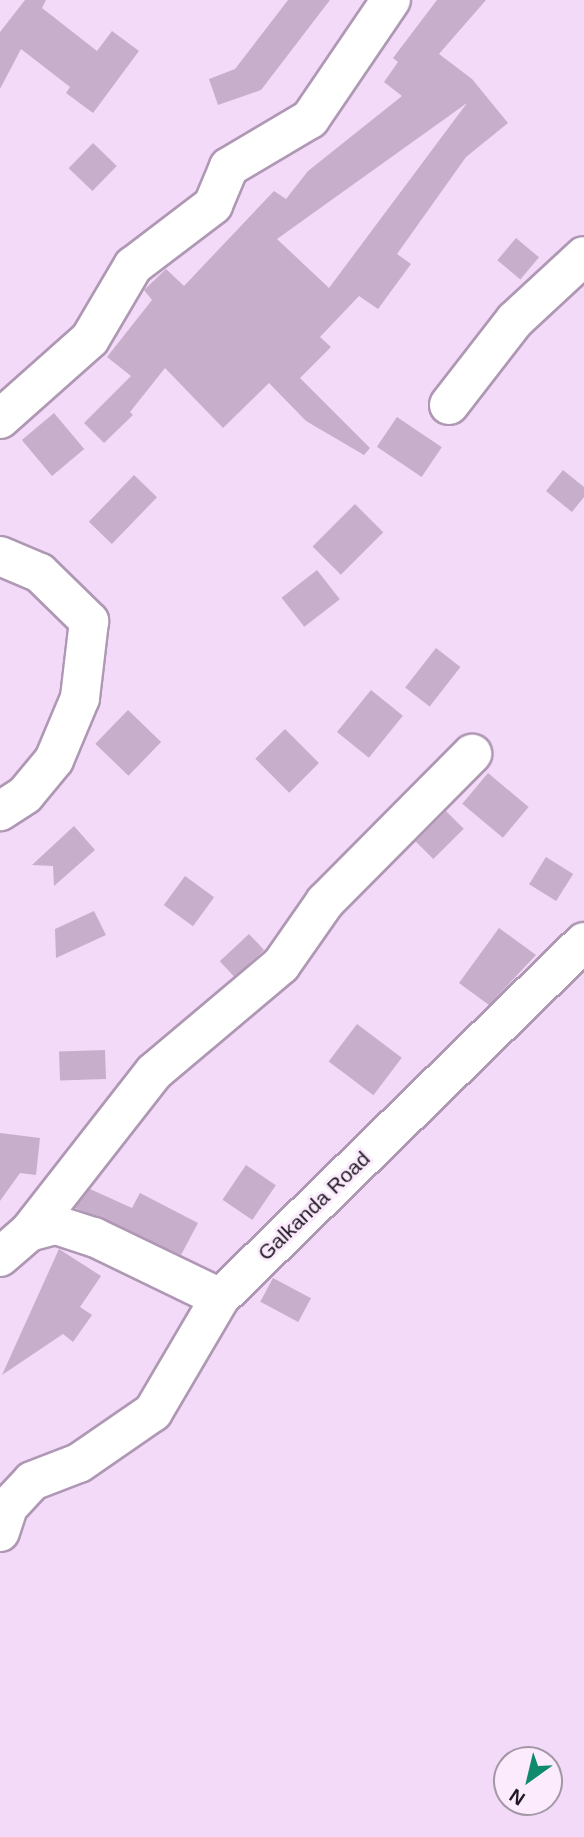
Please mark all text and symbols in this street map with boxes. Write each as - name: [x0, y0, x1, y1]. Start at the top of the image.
- street label: Galkanda Road: [253, 1146, 375, 1266]
- north arrow: [493, 1746, 563, 1816]
- text: N: [506, 1785, 529, 1810]

